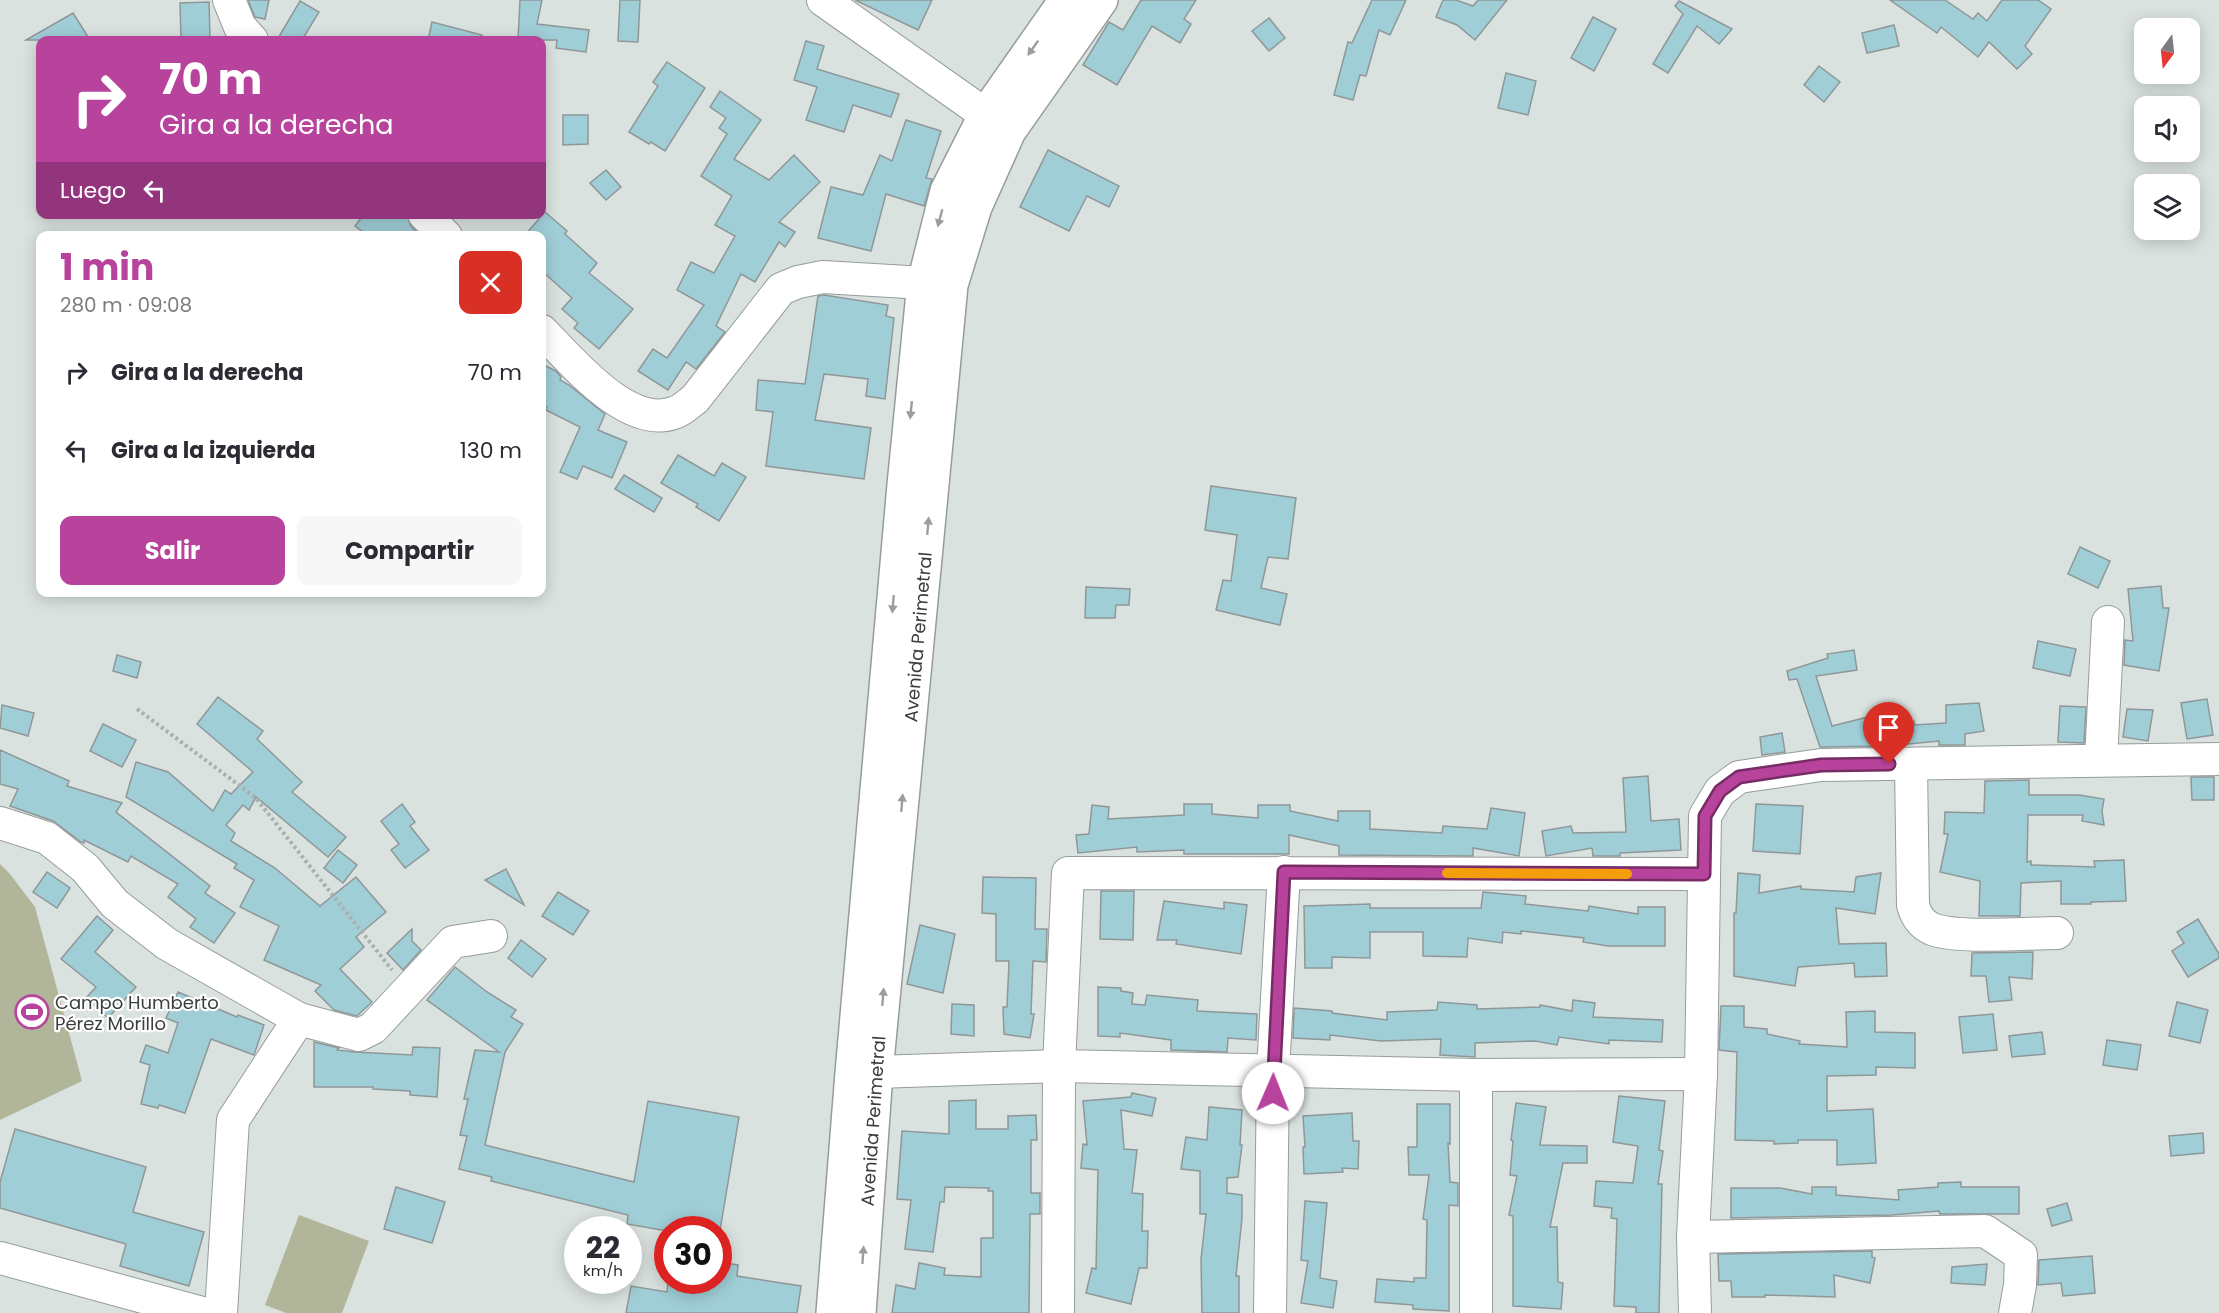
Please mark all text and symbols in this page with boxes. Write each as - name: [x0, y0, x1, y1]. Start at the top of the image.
- north arrow: [2134, 18, 2200, 84]
- map controls: [2134, 18, 2200, 240]
- one-way arrow: [1027, 39, 1039, 55]
- text: 70 m: [159, 50, 262, 109]
- icon: right: [60, 60, 138, 138]
- button: sound: [2134, 96, 2200, 162]
- text: Gira a la derecha: [159, 106, 393, 143]
- icon: left: [138, 174, 171, 207]
- button: layers: [2134, 174, 2200, 240]
- text: Luego: [60, 175, 126, 206]
- one-way arrow: [935, 209, 944, 227]
- text: 1 min: [60, 242, 154, 293]
- button: close: [459, 251, 522, 314]
- text: 280 m · 09:08: [60, 291, 192, 319]
- icon: right: [60, 356, 93, 389]
- text: Gira a la derecha: [111, 357, 304, 388]
- text: 70 m: [468, 357, 522, 388]
- one-way arrow: [906, 401, 916, 420]
- icon: left: [60, 434, 93, 467]
- text: Gira a la izquierda: [111, 435, 315, 466]
- text: 130 m: [460, 435, 522, 466]
- button: Salir: [60, 516, 285, 585]
- button: Compartir: [297, 516, 522, 585]
- one-way arrow: [923, 516, 933, 535]
- street label: Avenida Perimetral: [898, 551, 938, 723]
- one-way arrow: [888, 595, 898, 614]
- pin: [1863, 702, 1914, 764]
- icon: arrive: [1872, 711, 1905, 744]
- one-way arrow: [897, 794, 907, 813]
- one-way arrow: [878, 988, 888, 1007]
- place label: Campo Humberto Pérez Morillo: [55, 990, 219, 1036]
- sports icon: Campo Humberto Pérez Morillo: [14, 994, 50, 1030]
- street label: Avenida Perimetral: [855, 1035, 891, 1207]
- position arrow: [1241, 1061, 1305, 1125]
- speed limit sign: 30: [654, 1216, 732, 1294]
- text: 22: [586, 1226, 620, 1269]
- one-way arrow: [858, 1245, 868, 1264]
- text: km/h: [583, 1260, 623, 1281]

